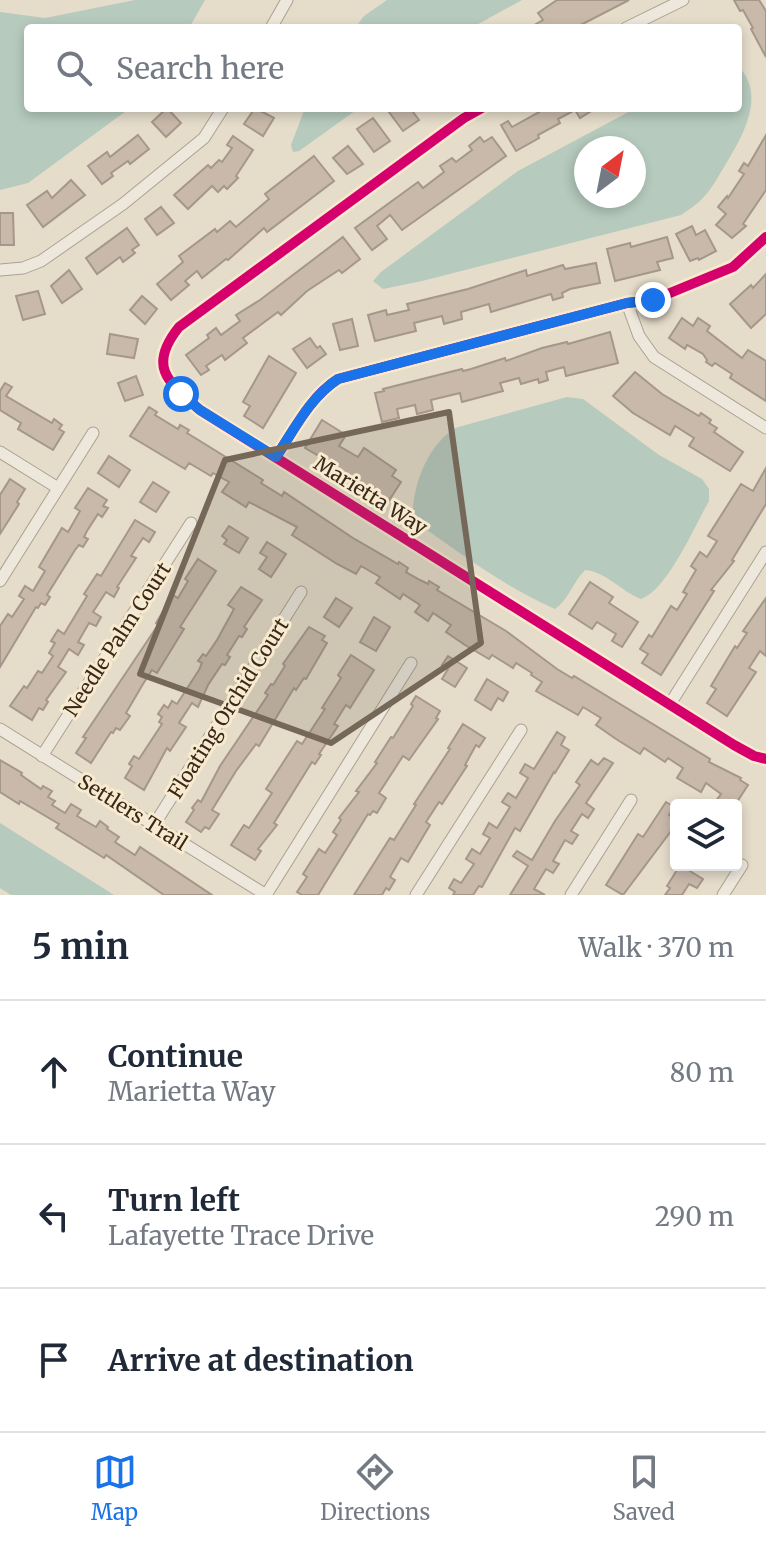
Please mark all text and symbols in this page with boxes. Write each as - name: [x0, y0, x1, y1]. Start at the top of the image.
- search box: [24, 24, 742, 112]
- icon: search: [52, 46, 96, 90]
- text: Search here: [116, 49, 284, 87]
- north arrow: [574, 136, 646, 208]
- route end: [635, 282, 671, 318]
- route start: [163, 376, 199, 412]
- street label: Marietta Way: [310, 450, 433, 540]
- street label: Needle Palm Court: [58, 557, 176, 721]
- street label: Floating Orchid Court: [162, 613, 294, 803]
- street label: Settlers Trail: [74, 768, 192, 856]
- map controls: [670, 799, 742, 871]
- button: layers: [670, 799, 742, 871]
- text: 5 min: [32, 926, 129, 968]
- text: Walk · 370 m: [578, 931, 734, 964]
- text: Continue: [108, 1037, 243, 1075]
- icon: ahead: [32, 1050, 76, 1094]
- text: 80 m: [670, 1056, 734, 1089]
- text: Marietta Way: [108, 1075, 276, 1108]
- text: Turn left: [108, 1181, 240, 1219]
- icon: left: [32, 1194, 76, 1238]
- text: 290 m: [655, 1200, 734, 1233]
- text: Lafayette Trace Drive: [108, 1219, 374, 1252]
- icon: arrive: [32, 1338, 76, 1382]
- text: Arrive at destination: [108, 1341, 414, 1379]
- tab: Map: [91, 1450, 138, 1526]
- tab: Directions: [320, 1450, 430, 1526]
- tab: Saved: [613, 1450, 675, 1526]

